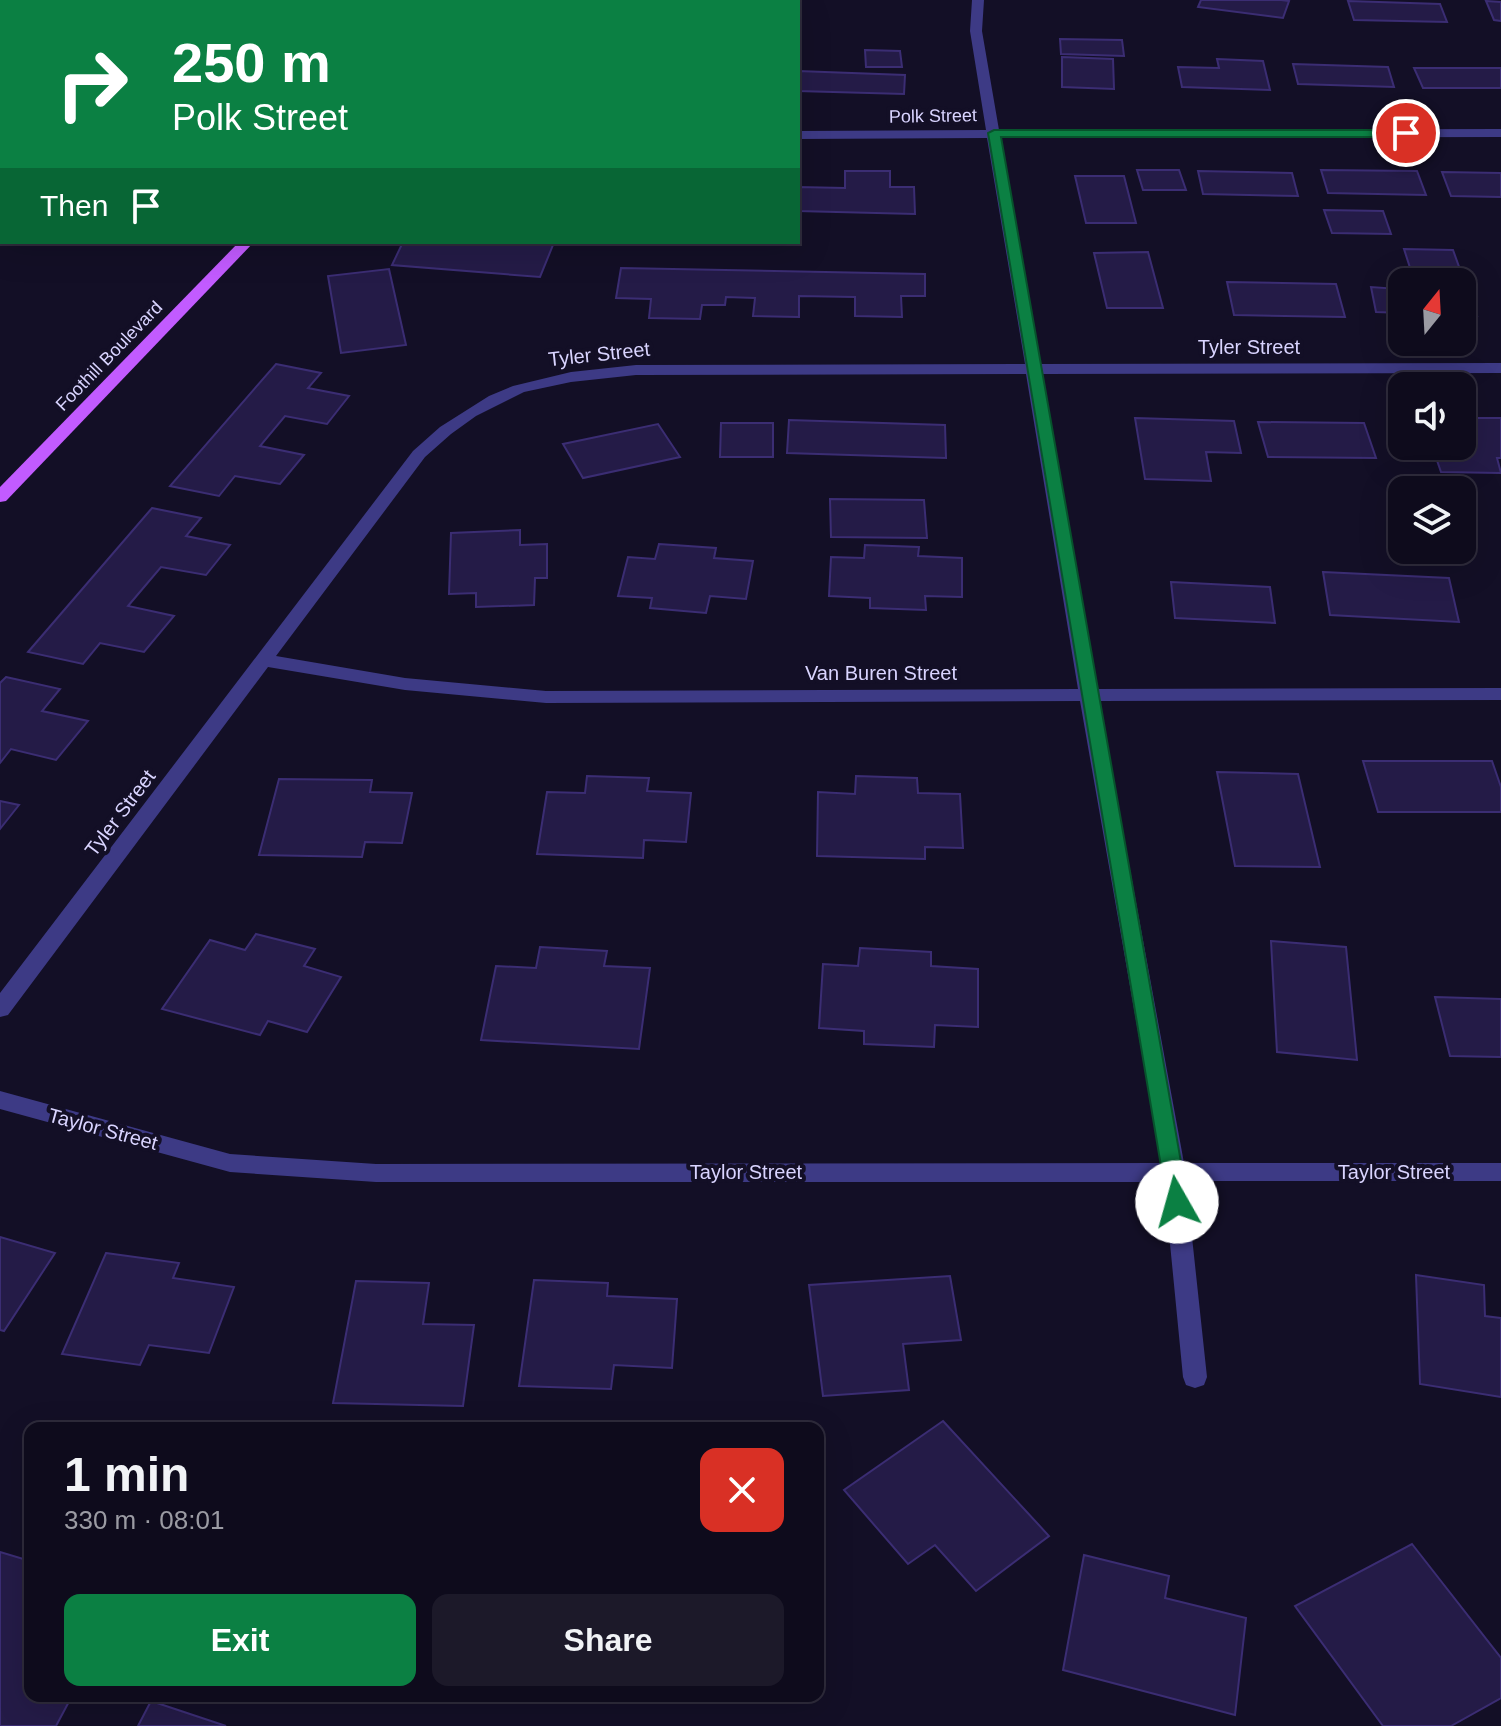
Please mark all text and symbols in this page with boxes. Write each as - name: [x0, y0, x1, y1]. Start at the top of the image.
- text: 250 m: [172, 31, 331, 94]
- icon: right: [40, 32, 144, 136]
- text: Polk Street: [172, 97, 348, 138]
- pin: [1372, 99, 1440, 167]
- street label: Polk Street: [889, 105, 977, 127]
- icon: arrive: [1384, 111, 1428, 155]
- icon: arrive: [124, 184, 168, 228]
- text: Then: [40, 189, 108, 222]
- north arrow: [1388, 268, 1476, 356]
- map controls: [1388, 268, 1476, 564]
- street label: Foothill Boulevard: [52, 297, 166, 415]
- street label: Tyler Street: [1198, 336, 1301, 358]
- street label: Tyler Street: [547, 338, 651, 370]
- button: sound: [1388, 372, 1476, 460]
- button: layers: [1388, 476, 1476, 564]
- street label: Van Buren Street: [805, 662, 957, 684]
- street label: Tyler Street: [80, 765, 160, 860]
- street label: Taylor Street: [46, 1104, 160, 1154]
- position arrow: [1135, 1160, 1219, 1244]
- street label: Taylor Street: [690, 1161, 803, 1183]
- street label: Taylor Street: [1338, 1161, 1451, 1183]
- text: 1 min: [64, 1448, 189, 1501]
- button: close: [700, 1448, 784, 1532]
- text: 330 m · 08:01: [64, 1505, 224, 1535]
- button: Exit: [64, 1594, 416, 1686]
- button: Share: [432, 1594, 784, 1686]

